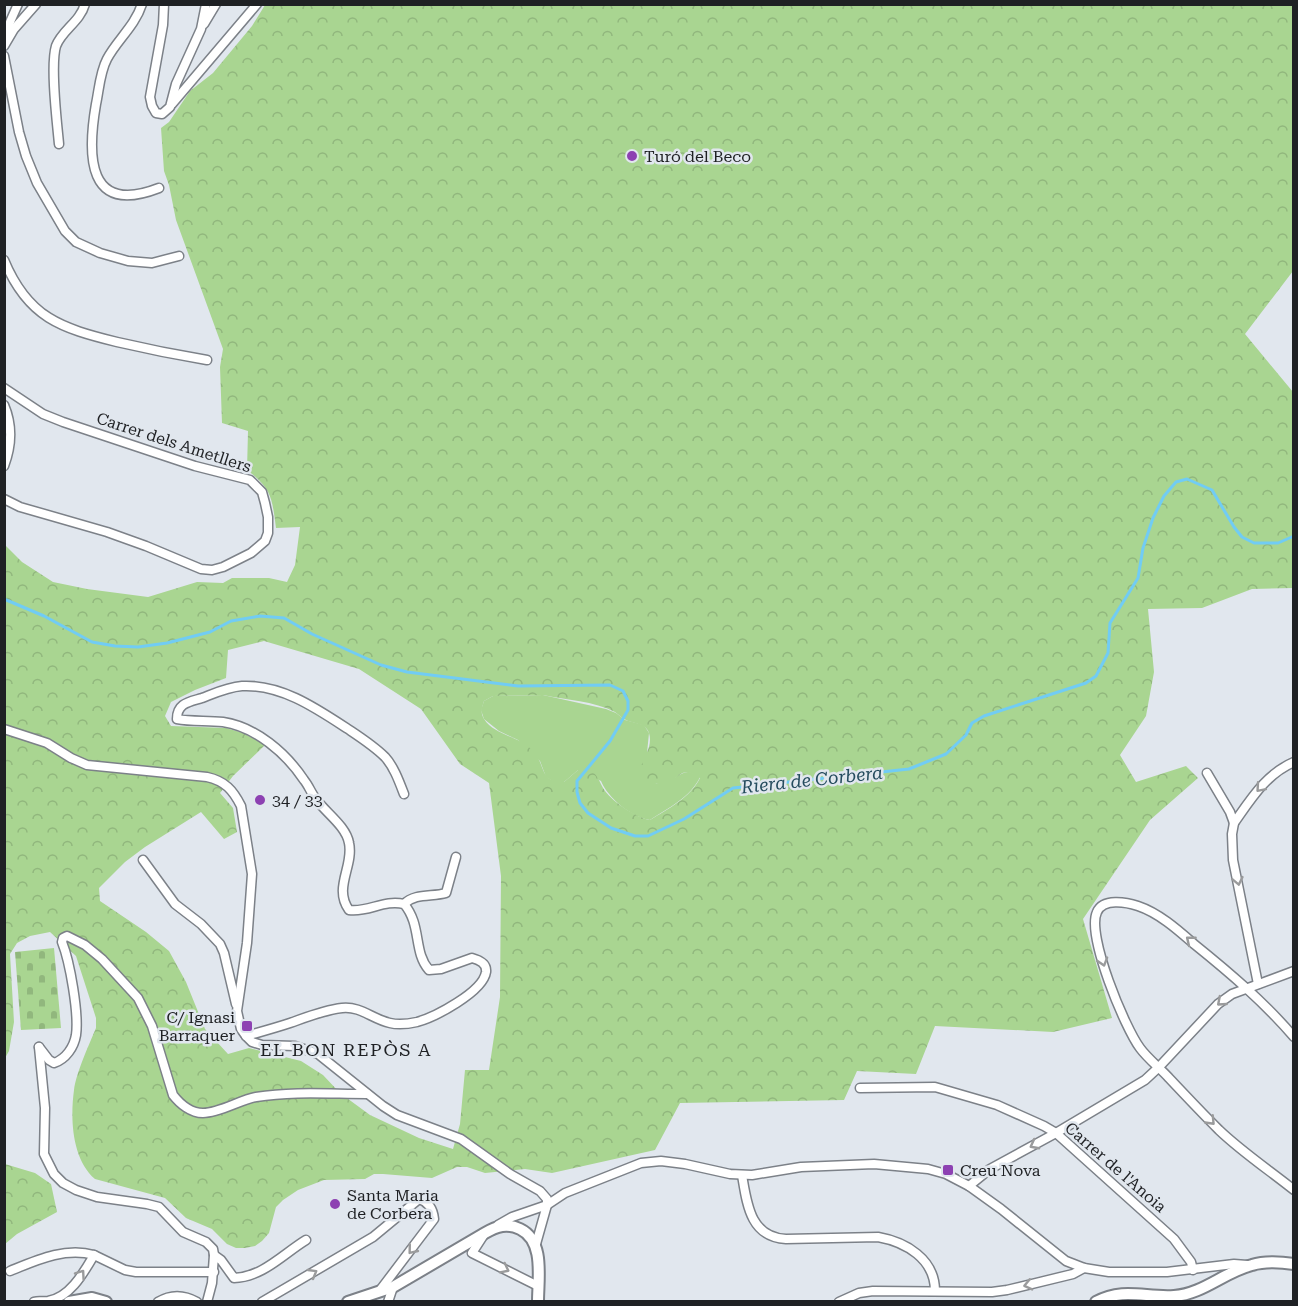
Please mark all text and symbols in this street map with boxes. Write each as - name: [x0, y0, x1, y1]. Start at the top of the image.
- place label: Turó del Beco: [644, 147, 751, 166]
- marker: Turó del Beco: [625, 149, 639, 163]
- street label: Carrer dels Ametllers: [94, 409, 254, 477]
- water label: Riera de Corbera: [739, 762, 884, 797]
- one-way arrow: [1256, 781, 1267, 792]
- place label: 34 / 33: [272, 791, 323, 810]
- marker: 34 / 33: [253, 793, 267, 807]
- one-way arrow: [1230, 875, 1243, 885]
- one-way arrow: [1185, 937, 1196, 948]
- one-way arrow: [1096, 956, 1108, 967]
- one-way arrow: [1217, 995, 1228, 1006]
- place label: C/ Ignasi Barraquer: [159, 1008, 235, 1045]
- marker: C/ Ignasi Barraquer: [240, 1019, 254, 1033]
- district label: EL BON REPÒS A: [260, 1039, 432, 1060]
- one-way arrow: [1203, 1113, 1214, 1124]
- street label: Carrer de l'Anoia: [1061, 1118, 1170, 1217]
- one-way arrow: [1030, 1138, 1041, 1149]
- place label: Creu Nova: [960, 1161, 1041, 1180]
- marker: Creu Nova: [941, 1163, 955, 1177]
- place label: Santa Maria de Corbera: [347, 1186, 439, 1223]
- marker: Santa Maria de Corbera: [328, 1197, 342, 1211]
- one-way arrow: [408, 1243, 419, 1254]
- one-way arrow: [499, 1262, 510, 1274]
- one-way arrow: [307, 1269, 317, 1280]
- one-way arrow: [74, 1270, 85, 1281]
- one-way arrow: [1023, 1278, 1033, 1291]

